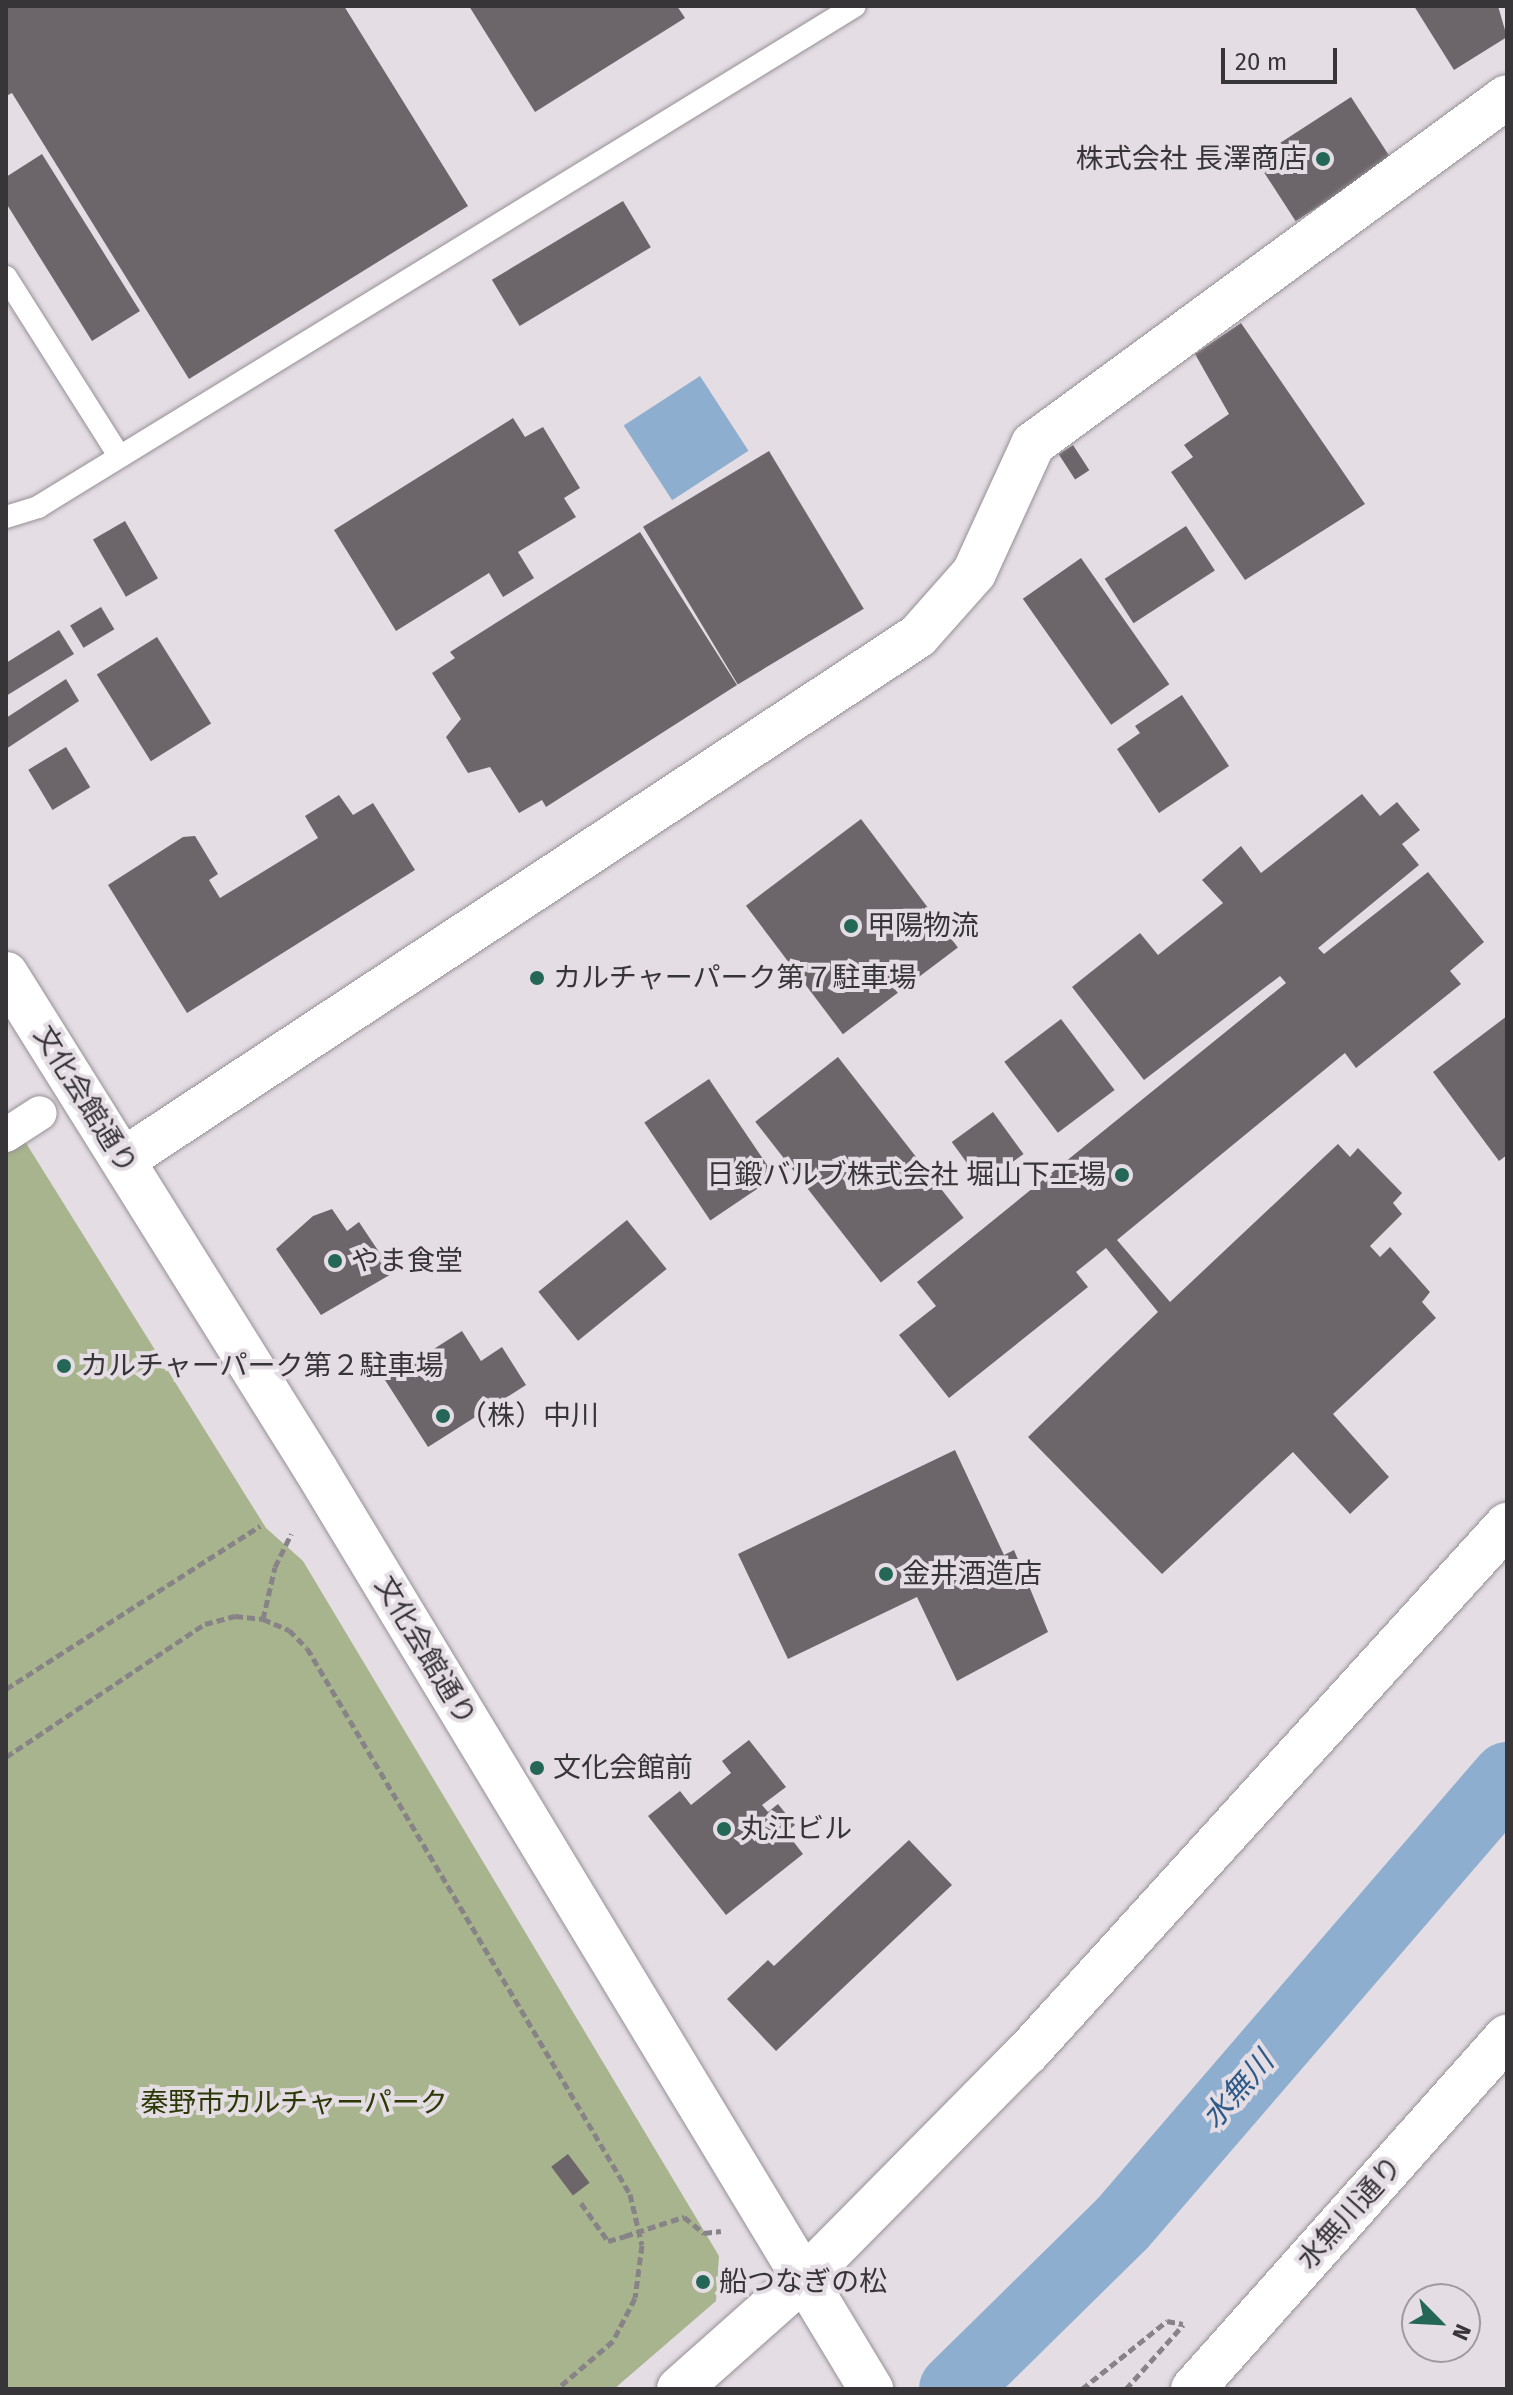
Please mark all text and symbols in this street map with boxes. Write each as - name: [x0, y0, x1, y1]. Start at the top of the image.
- scale bar: [1225, 32, 1341, 82]
- text: 20 m: [1235, 48, 1287, 76]
- place label: 株式会社 長澤商店: [1076, 142, 1307, 176]
- marker: 株式会社 長澤商店: [1314, 150, 1332, 168]
- place label: 甲陽物流: [867, 909, 979, 943]
- marker: 甲陽物流: [842, 917, 860, 935]
- place label: カルチャーパーク第７駐車場: [553, 961, 917, 995]
- marker: カルチャーパーク第７駐車場: [528, 969, 546, 987]
- street label: 文化会館通り: [26, 1020, 144, 1180]
- place label: 日鍛バルブ株式会社 堀山下工場: [707, 1158, 1106, 1192]
- marker: 日鍛バルブ株式会社 堀山下工場: [1113, 1166, 1131, 1184]
- place label: やま食堂: [351, 1244, 463, 1278]
- marker: やま食堂: [326, 1252, 344, 1270]
- place label: カルチャーパーク第２駐車場: [80, 1349, 444, 1383]
- marker: カルチャーパーク第２駐車場: [55, 1357, 73, 1375]
- place label: （株）中川: [459, 1399, 599, 1433]
- marker: （株）中川: [434, 1407, 452, 1425]
- place label: 金井酒造店: [902, 1557, 1042, 1591]
- marker: 金井酒造店: [877, 1565, 895, 1583]
- street label: 文化会館通り: [367, 1570, 483, 1732]
- place label: 文化会館前: [553, 1751, 693, 1785]
- marker: 文化会館前: [528, 1759, 546, 1777]
- place label: 丸江ビル: [740, 1812, 852, 1846]
- marker: 丸江ビル: [715, 1820, 733, 1838]
- water label: 水無川: [1195, 2044, 1281, 2136]
- park label: 秦野市カルチャーパーク: [140, 2086, 448, 2120]
- street label: 水無川通り: [1291, 2150, 1409, 2276]
- place label: 船つなぎの松: [719, 2265, 887, 2299]
- marker: 船つなぎの松: [694, 2273, 712, 2291]
- north arrow: [1401, 2283, 1481, 2363]
- text: N: [1446, 2320, 1477, 2344]

